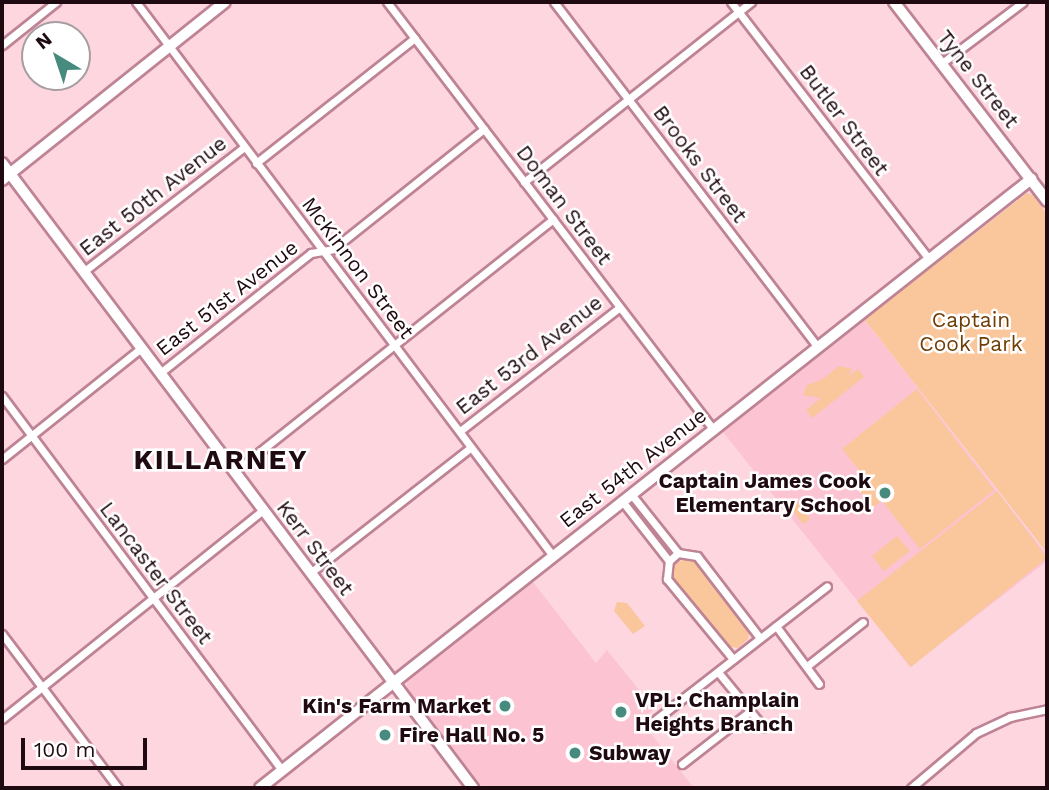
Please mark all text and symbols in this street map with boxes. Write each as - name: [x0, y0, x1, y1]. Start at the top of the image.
- north arrow: [21, 21, 91, 91]
- street label: Tyne Street: [932, 25, 1024, 133]
- text: N: [31, 27, 56, 54]
- street label: Butler Street: [794, 59, 894, 181]
- street label: Brooks Street: [648, 100, 752, 228]
- street label: East 50th Avenue: [74, 130, 232, 262]
- street label: Doman Street: [511, 140, 617, 270]
- street label: McKinnon Street: [297, 192, 419, 344]
- street label: East 51st Avenue: [151, 235, 303, 361]
- street label: East 53rd Avenue: [450, 290, 608, 420]
- park label: Captain Cook Park: [919, 307, 1023, 357]
- street label: East 54th Avenue: [554, 402, 712, 534]
- district label: KILLARNEY: [135, 443, 307, 477]
- place label: Captain James Cook Elementary School: [658, 468, 871, 518]
- marker: Captain James Cook Elementary School: [877, 485, 893, 501]
- street label: Kerr Street: [271, 495, 359, 601]
- street label: Lancaster Street: [94, 497, 218, 649]
- place label: VPL: Champlain Heights Branch: [635, 687, 799, 737]
- place label: Kin's Farm Market: [302, 693, 491, 719]
- marker: Kin's Farm Market: [497, 698, 513, 714]
- marker: VPL: Champlain Heights Branch: [613, 704, 629, 720]
- place label: Fire Hall No. 5: [399, 722, 545, 748]
- scale bar: [24, 724, 150, 768]
- marker: Fire Hall No. 5: [377, 727, 393, 743]
- text: 100 m: [34, 737, 96, 762]
- place label: Subway: [589, 740, 670, 766]
- marker: Subway: [567, 745, 583, 761]

